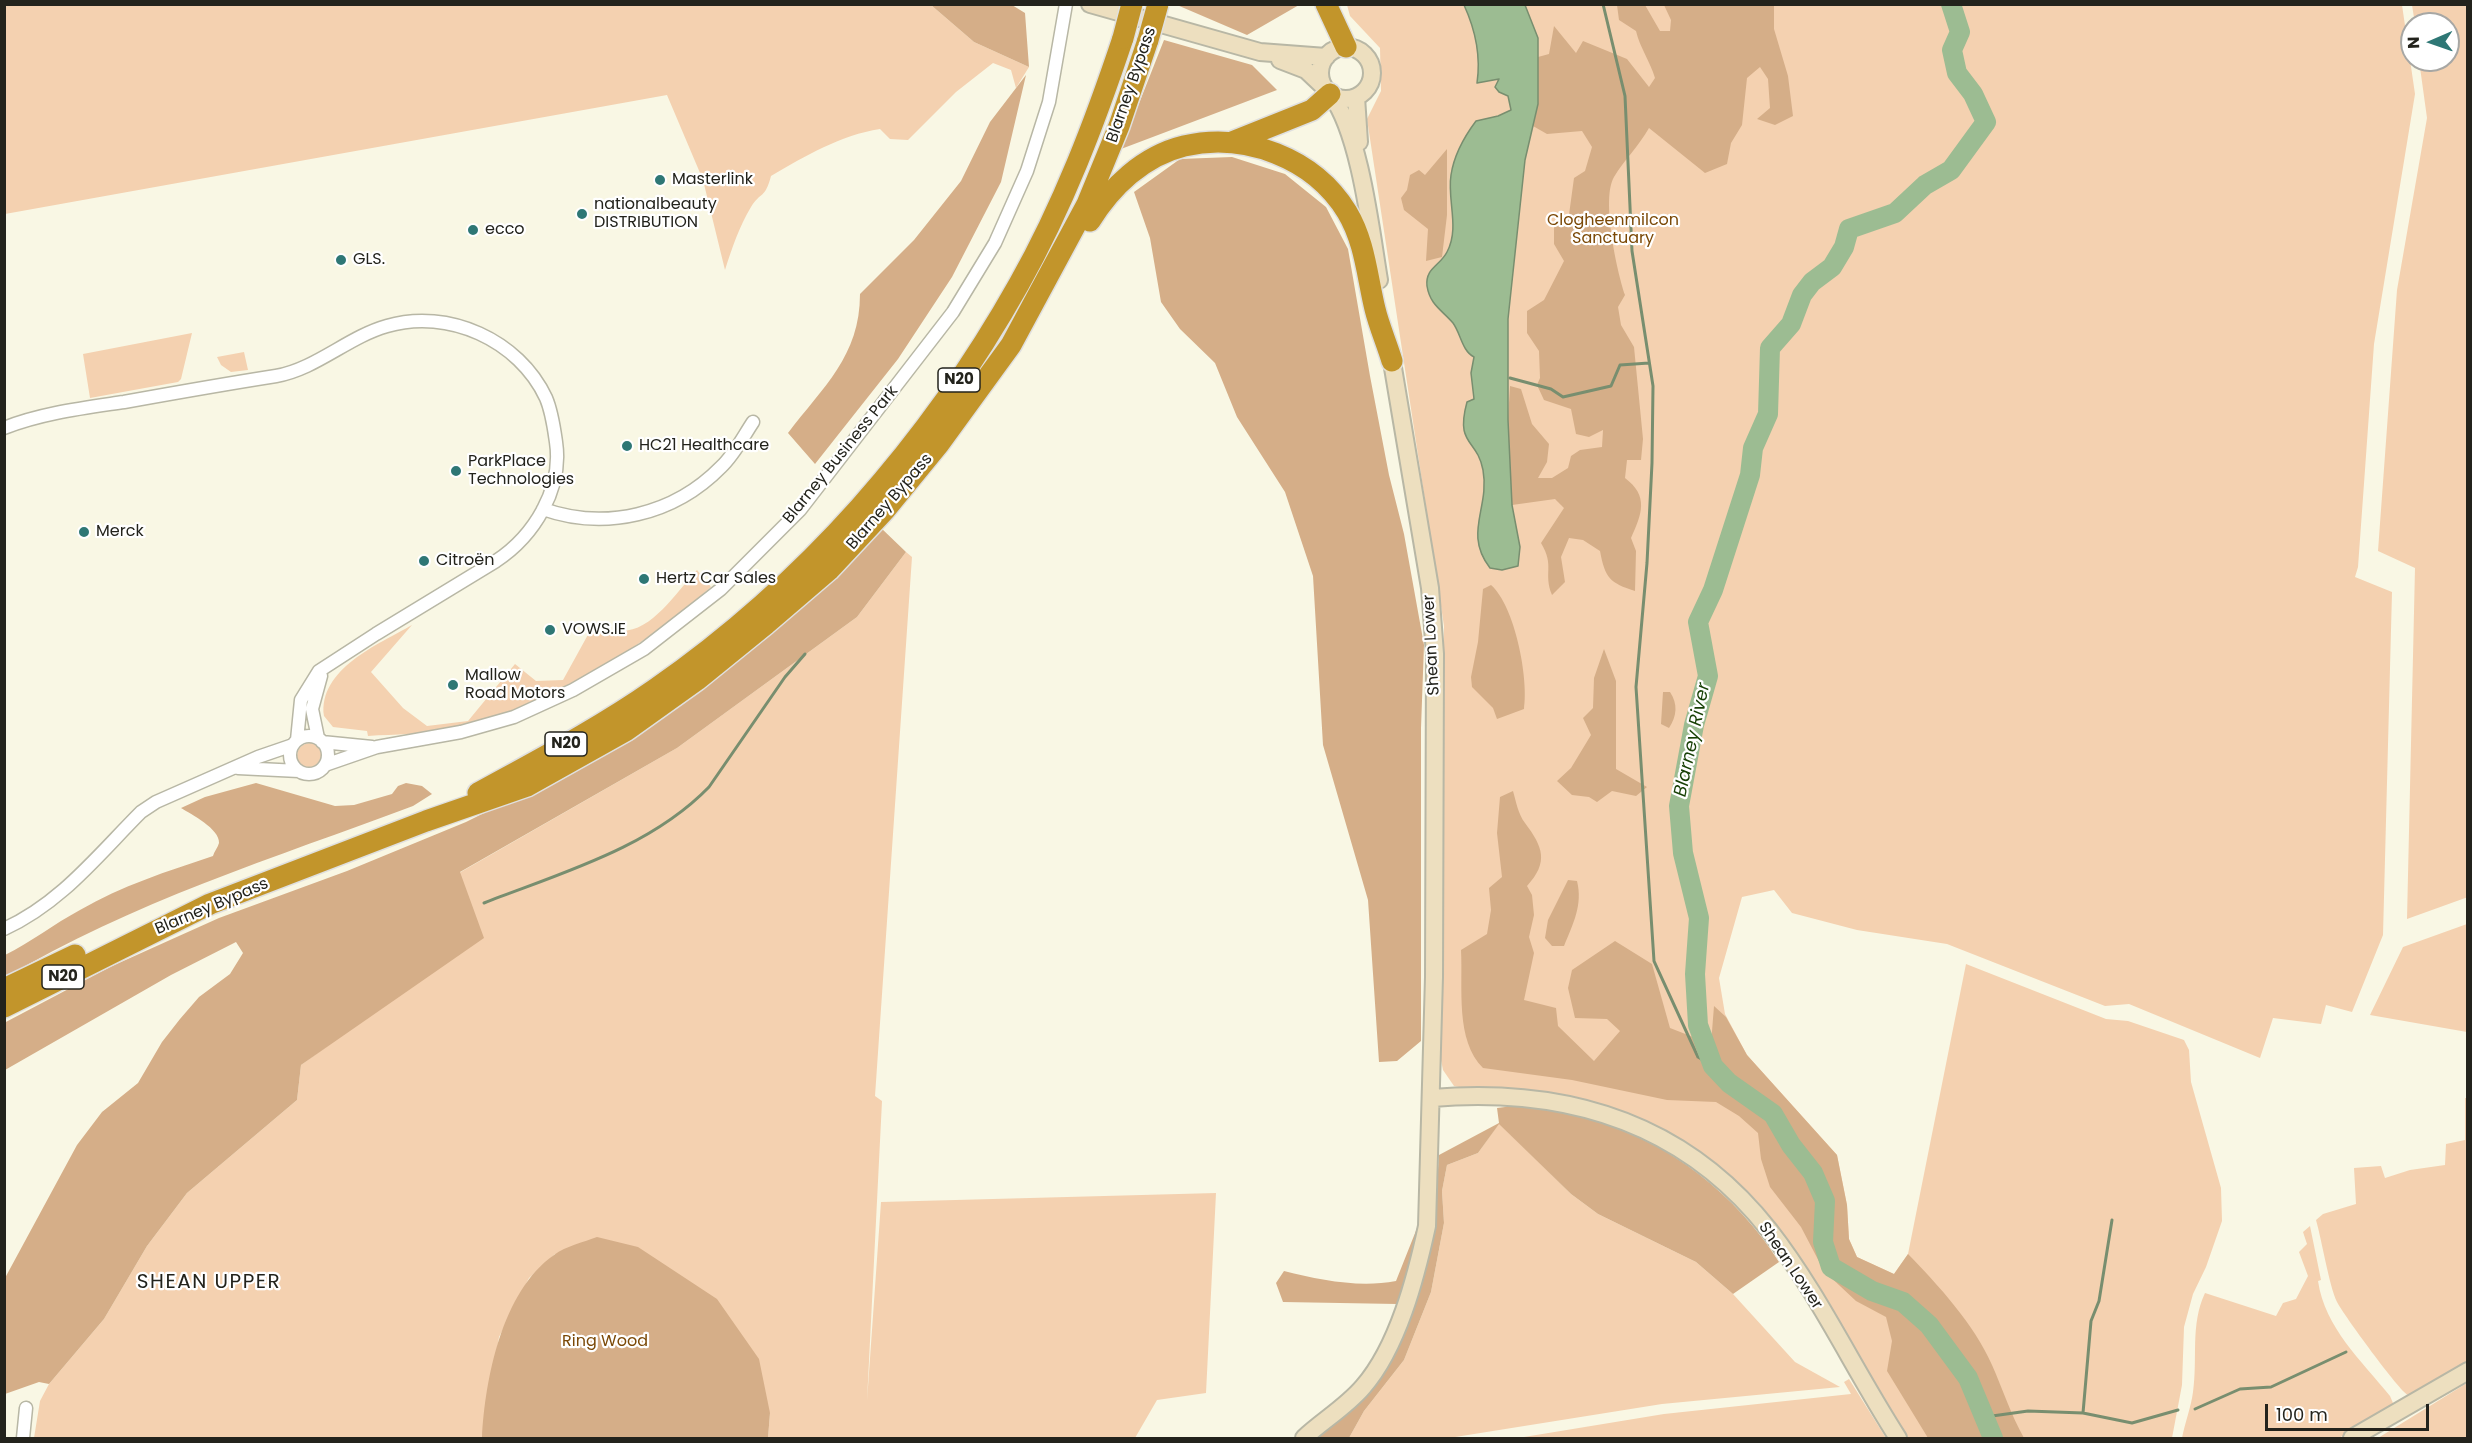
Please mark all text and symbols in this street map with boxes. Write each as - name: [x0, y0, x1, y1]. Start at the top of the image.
- north arrow: [2400, 12, 2460, 72]
- street label: Blarney Bypass: [1103, 25, 1161, 145]
- text: N: [2402, 36, 2425, 49]
- place label: Masterlink: [672, 170, 753, 190]
- marker: Masterlink: [653, 173, 667, 187]
- place label: nationalbeauty DISTRIBUTION: [594, 195, 717, 233]
- marker: nationalbeauty DISTRIBUTION: [575, 207, 589, 221]
- park label: Clogheenmilcon Sanctuary: [1547, 211, 1679, 249]
- place label: ecco: [485, 220, 525, 240]
- marker: ecco: [466, 223, 480, 237]
- place label: GLS.: [353, 250, 385, 270]
- marker: GLS.: [334, 253, 348, 267]
- road number: N20: [938, 368, 980, 392]
- street label: Blarney Business Park: [780, 382, 902, 528]
- place label: HC21 Healthcare: [639, 436, 769, 456]
- marker: HC21 Healthcare: [620, 439, 634, 453]
- street label: Blarney Bypass: [843, 450, 937, 554]
- place label: ParkPlace Technologies: [468, 452, 574, 490]
- marker: ParkPlace Technologies: [449, 464, 463, 478]
- place label: Merck: [96, 522, 144, 542]
- marker: Merck: [77, 525, 91, 539]
- place label: Citroën: [436, 551, 494, 571]
- marker: Citroën: [417, 554, 431, 568]
- place label: Hertz Car Sales: [656, 569, 776, 589]
- marker: Hertz Car Sales: [637, 572, 651, 586]
- street label: Shean Lower: [1420, 594, 1444, 696]
- place label: VOWS.IE: [562, 620, 626, 640]
- marker: VOWS.IE: [543, 623, 557, 637]
- place label: Mallow Road Motors: [465, 666, 565, 704]
- marker: Mallow Road Motors: [446, 678, 460, 692]
- water label: Blarney River: [1670, 681, 1716, 799]
- road number: N20: [545, 732, 587, 756]
- street label: Blarney Bypass: [153, 875, 271, 939]
- road number: N20: [42, 965, 84, 989]
- street label: Shean Lower: [1754, 1219, 1826, 1313]
- district label: SHEAN UPPER: [137, 1271, 281, 1295]
- park label: Ring Wood: [562, 1332, 648, 1352]
- scale bar: [2268, 1392, 2432, 1430]
- text: 100 m: [2276, 1402, 2328, 1427]

